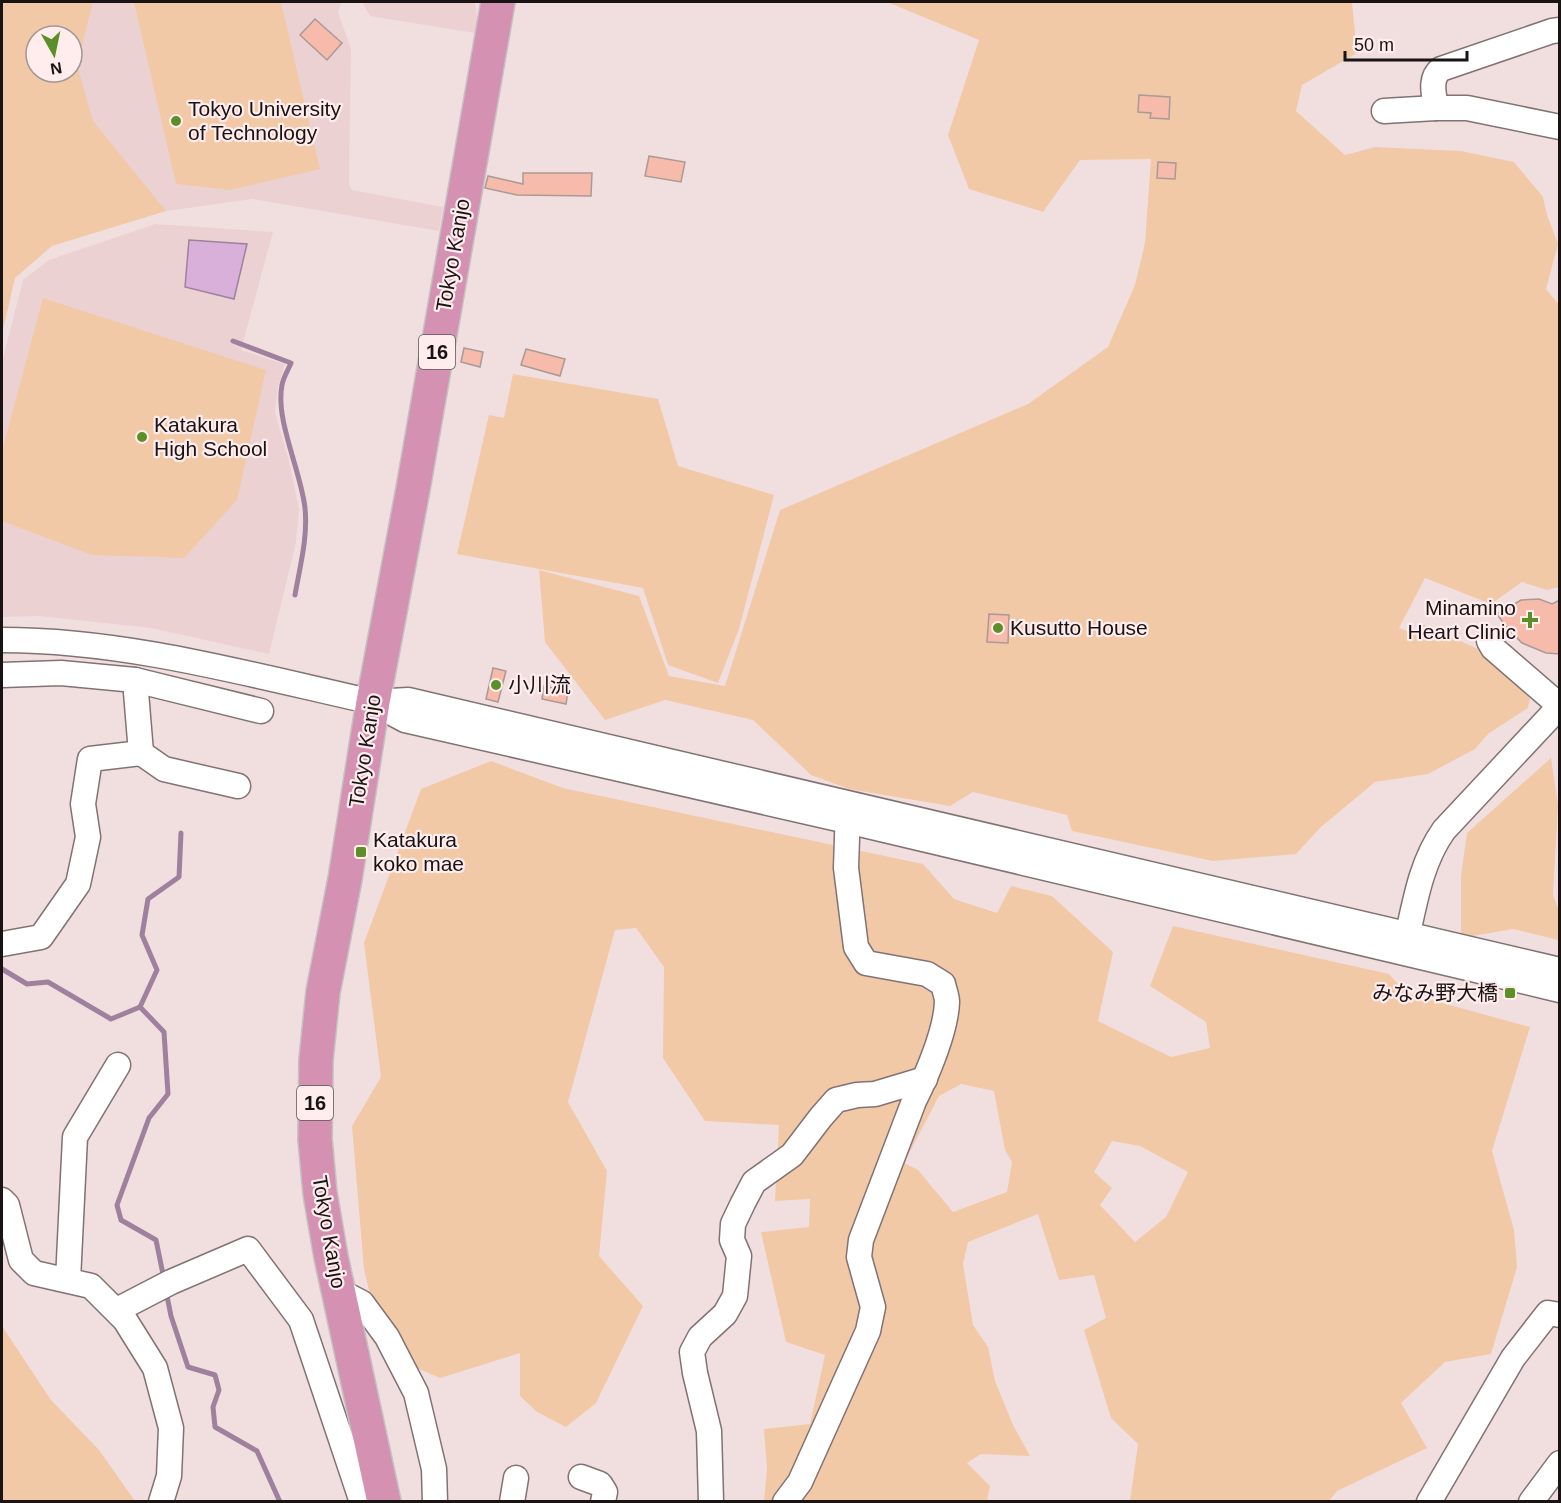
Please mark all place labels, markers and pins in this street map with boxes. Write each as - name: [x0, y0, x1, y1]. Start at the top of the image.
- place label: Tokyo University of Technology: [188, 97, 341, 144]
- marker: Tokyo University of Technology: [169, 114, 183, 128]
- place label: Katakura High School: [154, 413, 267, 460]
- marker: Katakura High School: [135, 430, 149, 444]
- place label: Minamino Heart Clinic: [1407, 596, 1516, 643]
- marker: Minamino Heart Clinic: [1521, 611, 1539, 629]
- place label: Kusutto House: [1010, 616, 1148, 639]
- marker: Kusutto House: [991, 621, 1005, 635]
- place label: 小川流: [508, 673, 571, 696]
- marker: 小川流: [489, 678, 503, 692]
- place label: Katakura koko mae: [373, 828, 464, 875]
- marker: Katakura koko mae: [354, 845, 368, 859]
- place label: みなみ野大橋: [1372, 981, 1498, 1004]
- marker: みなみ野大橋: [1503, 986, 1517, 1000]

